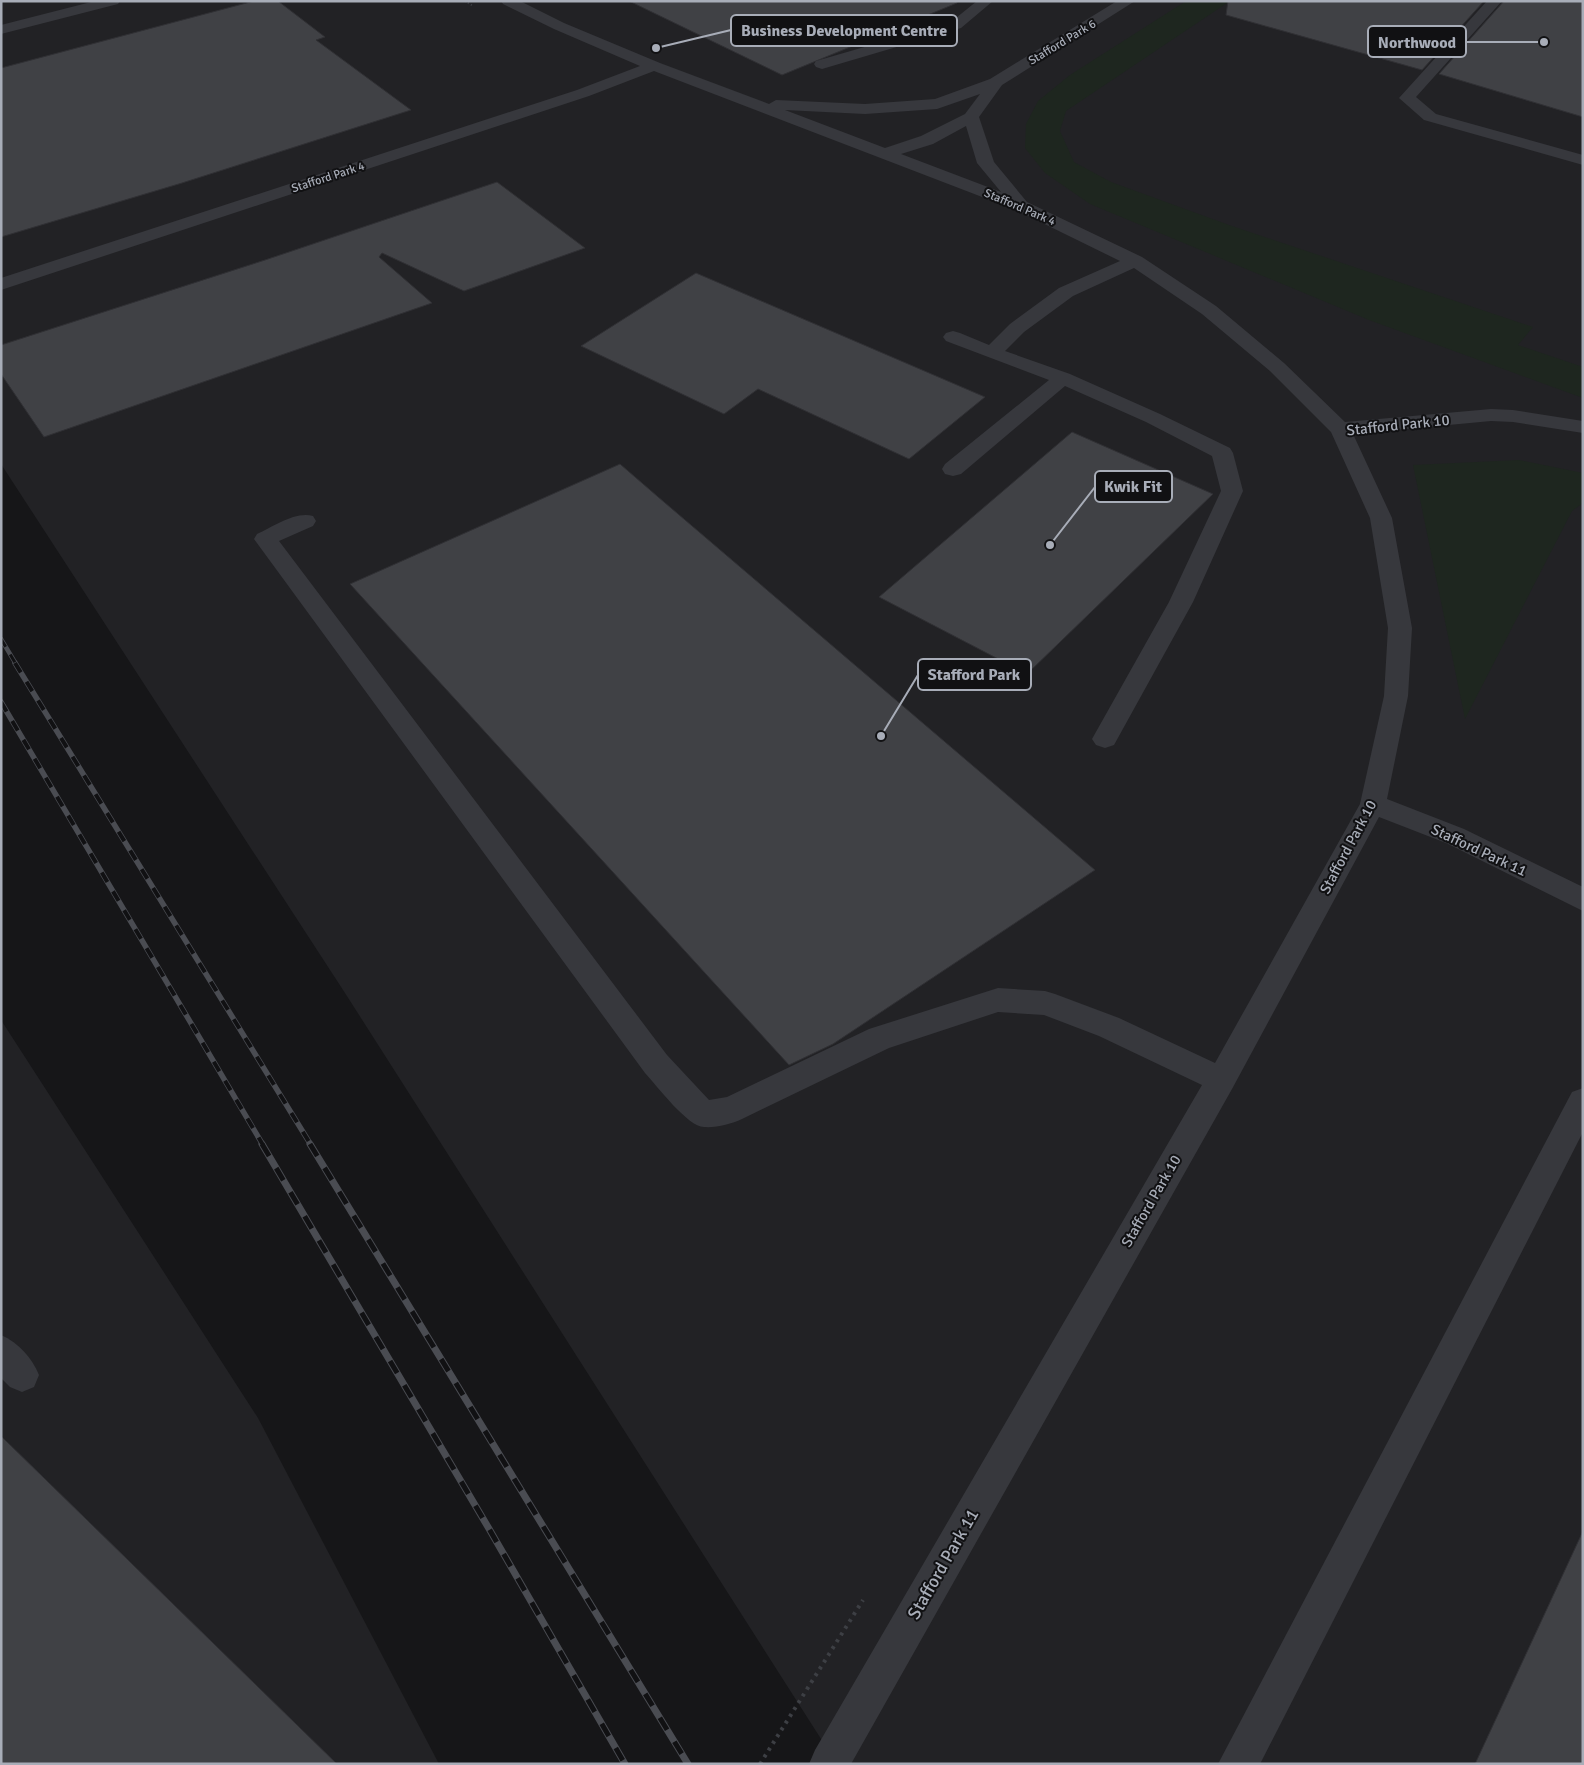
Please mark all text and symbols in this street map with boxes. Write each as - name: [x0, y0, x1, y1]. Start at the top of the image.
- callout: Business Development Centre: [731, 15, 957, 46]
- street label: Stafford Park 6: [1026, 16, 1099, 68]
- text: Business Development Centre: [741, 21, 947, 41]
- callout: Northwood: [1368, 26, 1466, 57]
- text: Northwood: [1378, 33, 1457, 53]
- street label: Stafford Park 4: [290, 158, 367, 196]
- street label: Stafford Park 4: [982, 186, 1058, 229]
- street label: Stafford Park 10: [1346, 411, 1450, 439]
- callout: Kwik Fit: [1095, 471, 1172, 502]
- text: Kwik Fit: [1104, 477, 1162, 497]
- callout: Stafford Park: [918, 659, 1031, 690]
- text: Stafford Park: [928, 665, 1021, 685]
- street label: Stafford Park 10: [1316, 797, 1380, 897]
- street label: Stafford Park 11: [1428, 820, 1530, 880]
- street label: Stafford Park 10: [1117, 1152, 1185, 1250]
- street label: Stafford Park 11: [902, 1505, 984, 1623]

